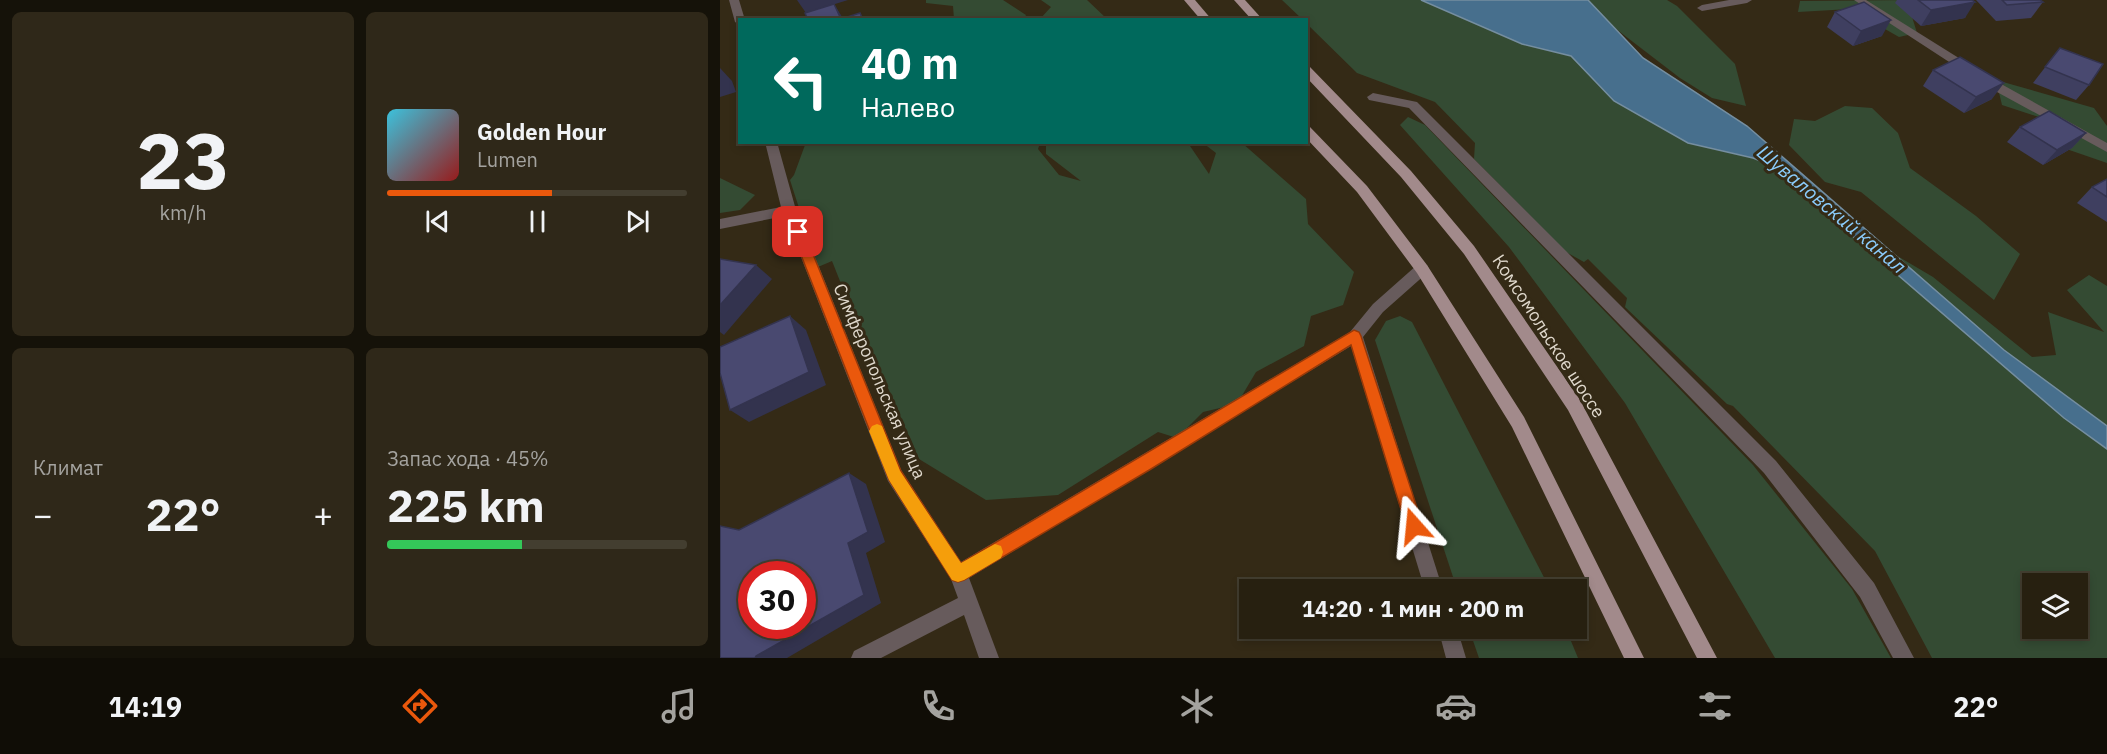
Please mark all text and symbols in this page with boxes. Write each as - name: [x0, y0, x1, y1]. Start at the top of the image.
- text: 40 m: [861, 36, 959, 91]
- icon: left: [762, 42, 840, 120]
- text: Налево: [861, 89, 955, 124]
- text: 23: [136, 109, 230, 210]
- text: Golden Hour: [477, 117, 606, 146]
- water label: Шуваловский канал: [1752, 139, 1913, 280]
- text: Lumen: [477, 146, 538, 173]
- text: km/h: [159, 199, 207, 226]
- icon: previous: [421, 205, 454, 238]
- icon: pause: [521, 205, 554, 238]
- icon: next: [621, 205, 654, 238]
- pin: [772, 206, 823, 257]
- icon: arrive: [781, 215, 814, 248]
- street label: Комсомольское шоссе: [1488, 250, 1611, 422]
- street label: Симферопольская улица: [828, 280, 932, 483]
- text: Запас хода · 45%: [387, 445, 549, 472]
- text: Климат: [33, 454, 103, 481]
- text: 225 km: [387, 476, 545, 534]
- text: 22°: [145, 485, 221, 543]
- text: −: [33, 493, 53, 536]
- text: +: [313, 493, 333, 536]
- position arrow: [1382, 494, 1446, 558]
- speed limit sign: 30: [738, 561, 816, 639]
- map controls: [2022, 573, 2088, 639]
- button: layers: [2022, 573, 2088, 639]
- text: 14:20 · 1 мин · 200 m: [1302, 594, 1524, 623]
- icon: directions: [399, 685, 441, 727]
- icon: music: [658, 685, 700, 727]
- icon: phone: [917, 685, 959, 727]
- icon: climate: [1176, 685, 1218, 727]
- icon: car: [1435, 685, 1477, 727]
- icon: filters: [1694, 685, 1736, 727]
- text: 14:19: [109, 689, 182, 724]
- text: 22°: [1953, 689, 1998, 724]

